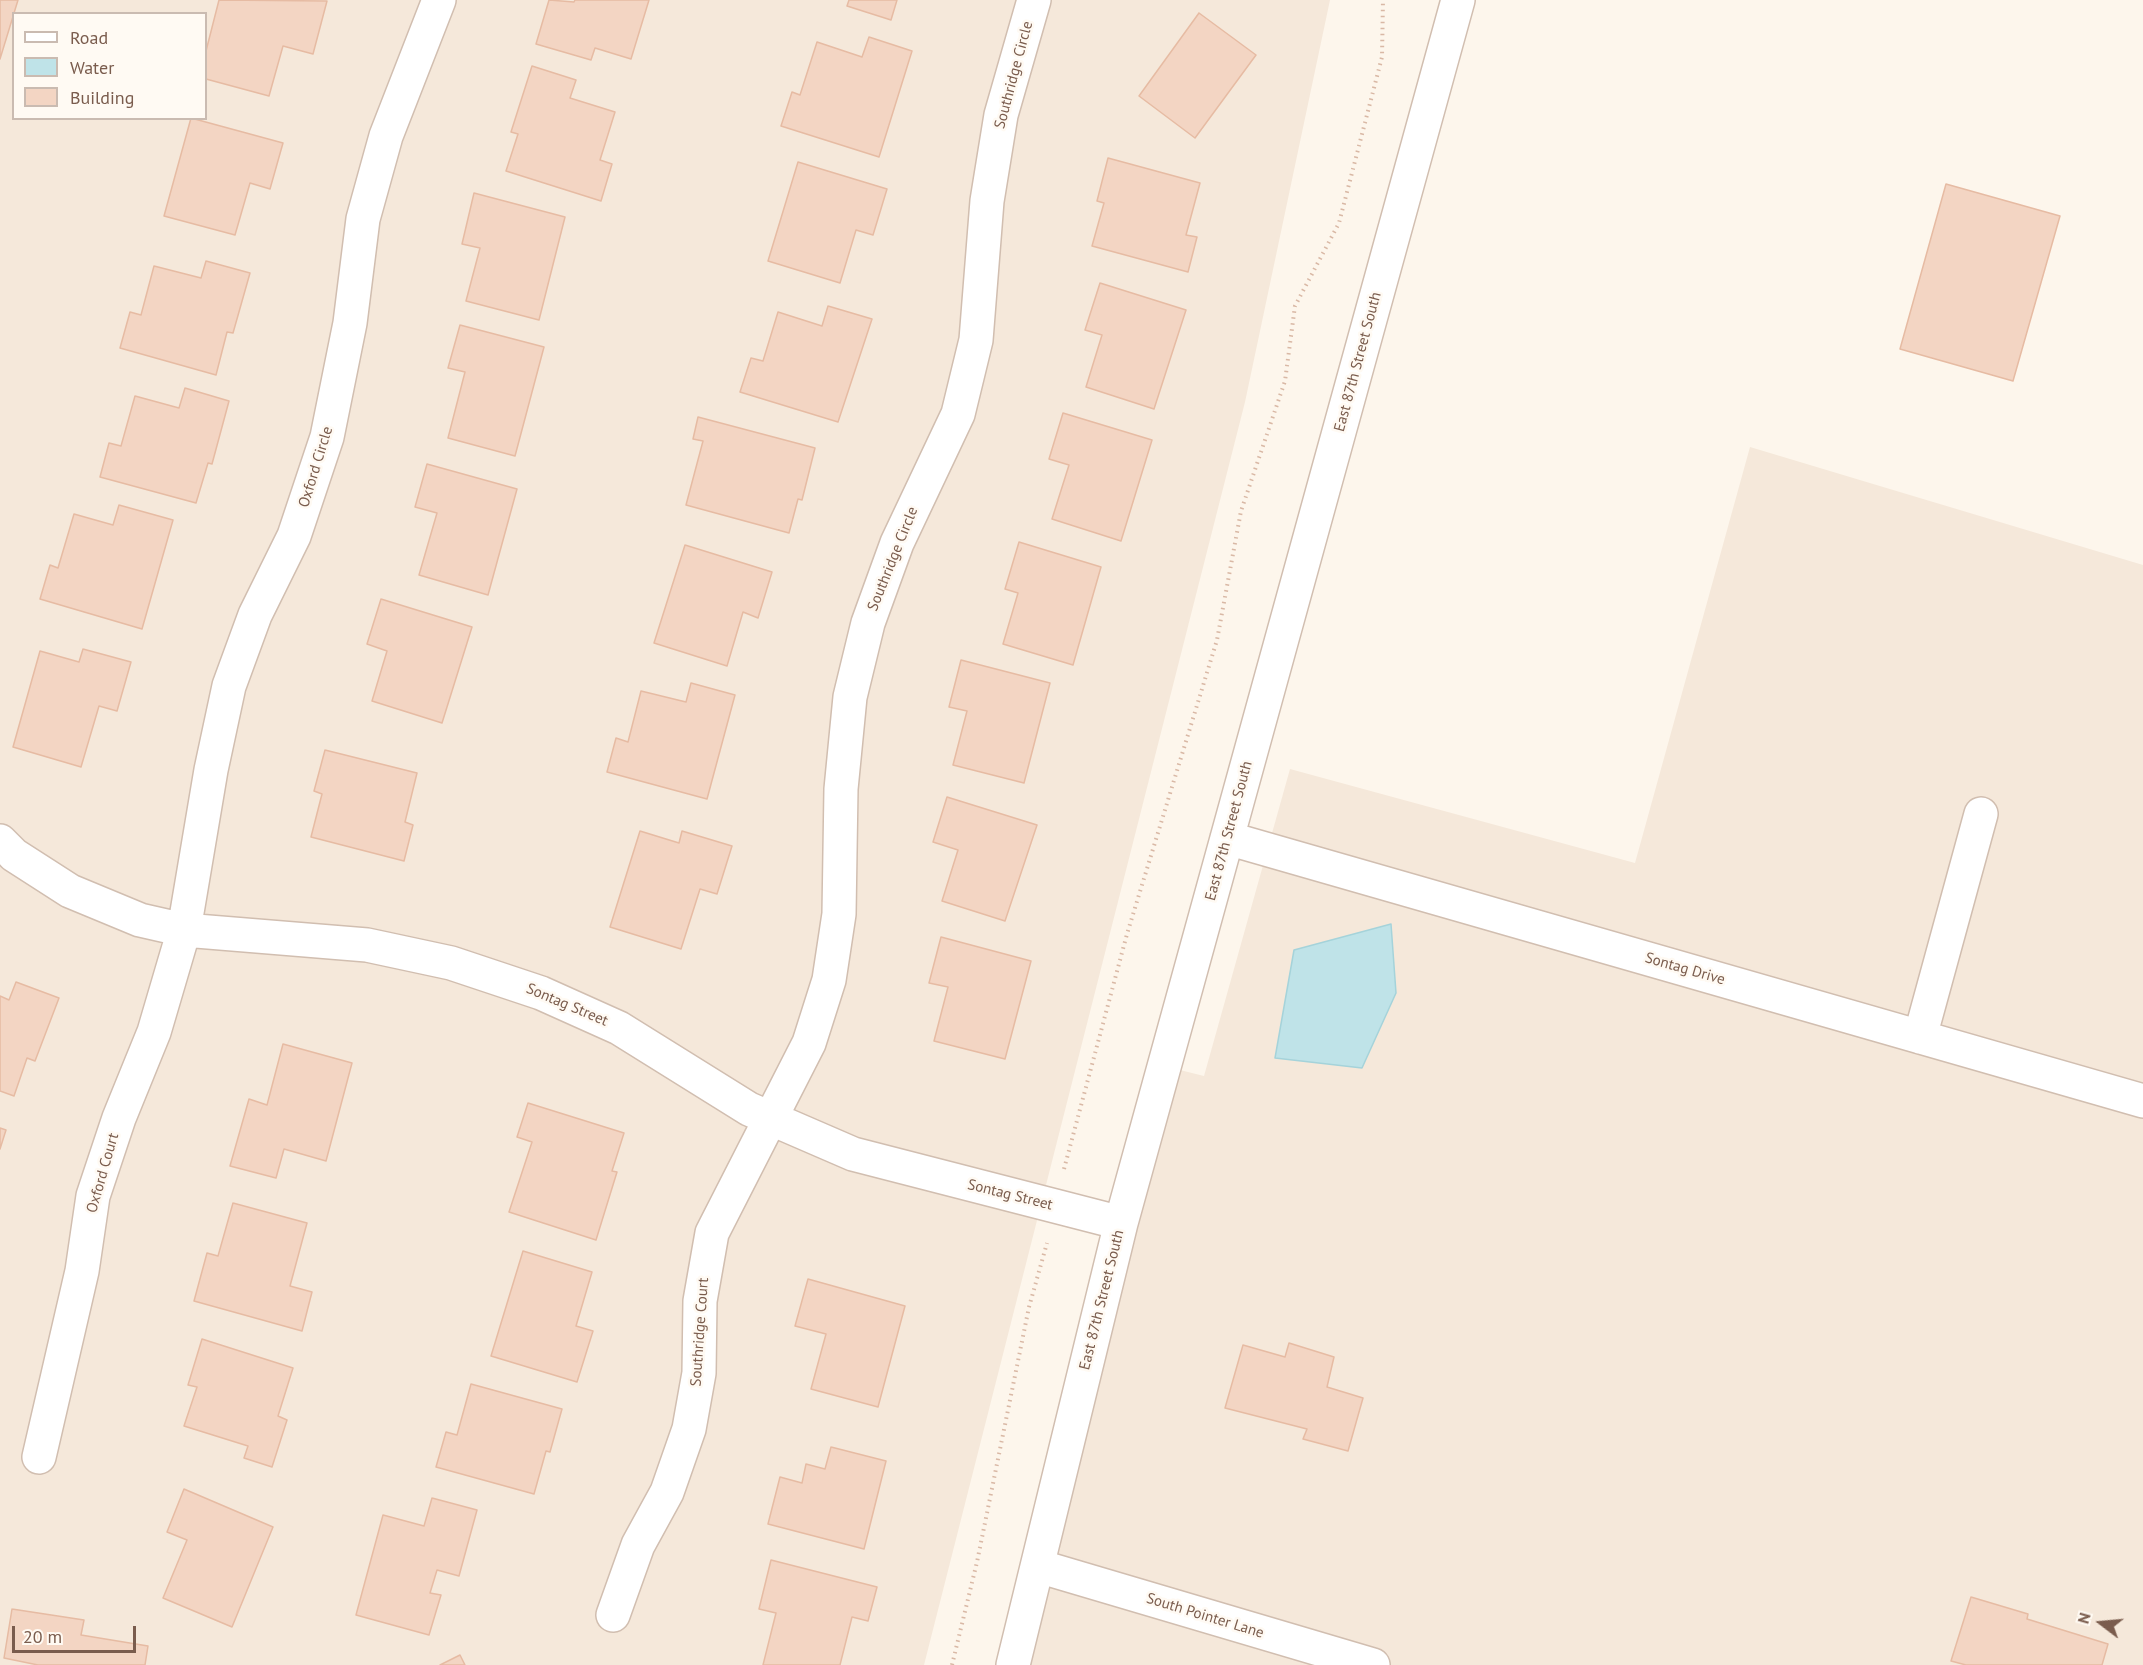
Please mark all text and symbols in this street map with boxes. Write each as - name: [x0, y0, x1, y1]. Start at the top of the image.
- legend: [12, 12, 207, 120]
- street label: Southridge Circle: [991, 19, 1037, 131]
- text: Road: [70, 26, 108, 49]
- text: Water: [70, 56, 114, 79]
- text: Building: [70, 86, 134, 109]
- street label: East 87th Street South: [1331, 290, 1385, 434]
- street label: Oxford Circle: [295, 424, 337, 510]
- street label: Southridge Circle: [864, 504, 922, 614]
- street label: East 87th Street South: [1202, 759, 1256, 903]
- street label: Sontag Drive: [1643, 949, 1727, 989]
- street label: Sontag Street: [523, 980, 611, 1030]
- street label: Oxford Court: [83, 1131, 123, 1215]
- street label: Sontag Street: [966, 1176, 1054, 1214]
- street label: East 87th Street South: [1076, 1228, 1128, 1372]
- street label: Southridge Court: [687, 1277, 713, 1387]
- street label: South Pointer Lane: [1144, 1590, 1266, 1642]
- north arrow: [2071, 1593, 2131, 1653]
- text: N: [2073, 1610, 2095, 1626]
- scale bar: [15, 1614, 140, 1652]
- text: 20 m: [23, 1625, 62, 1648]

